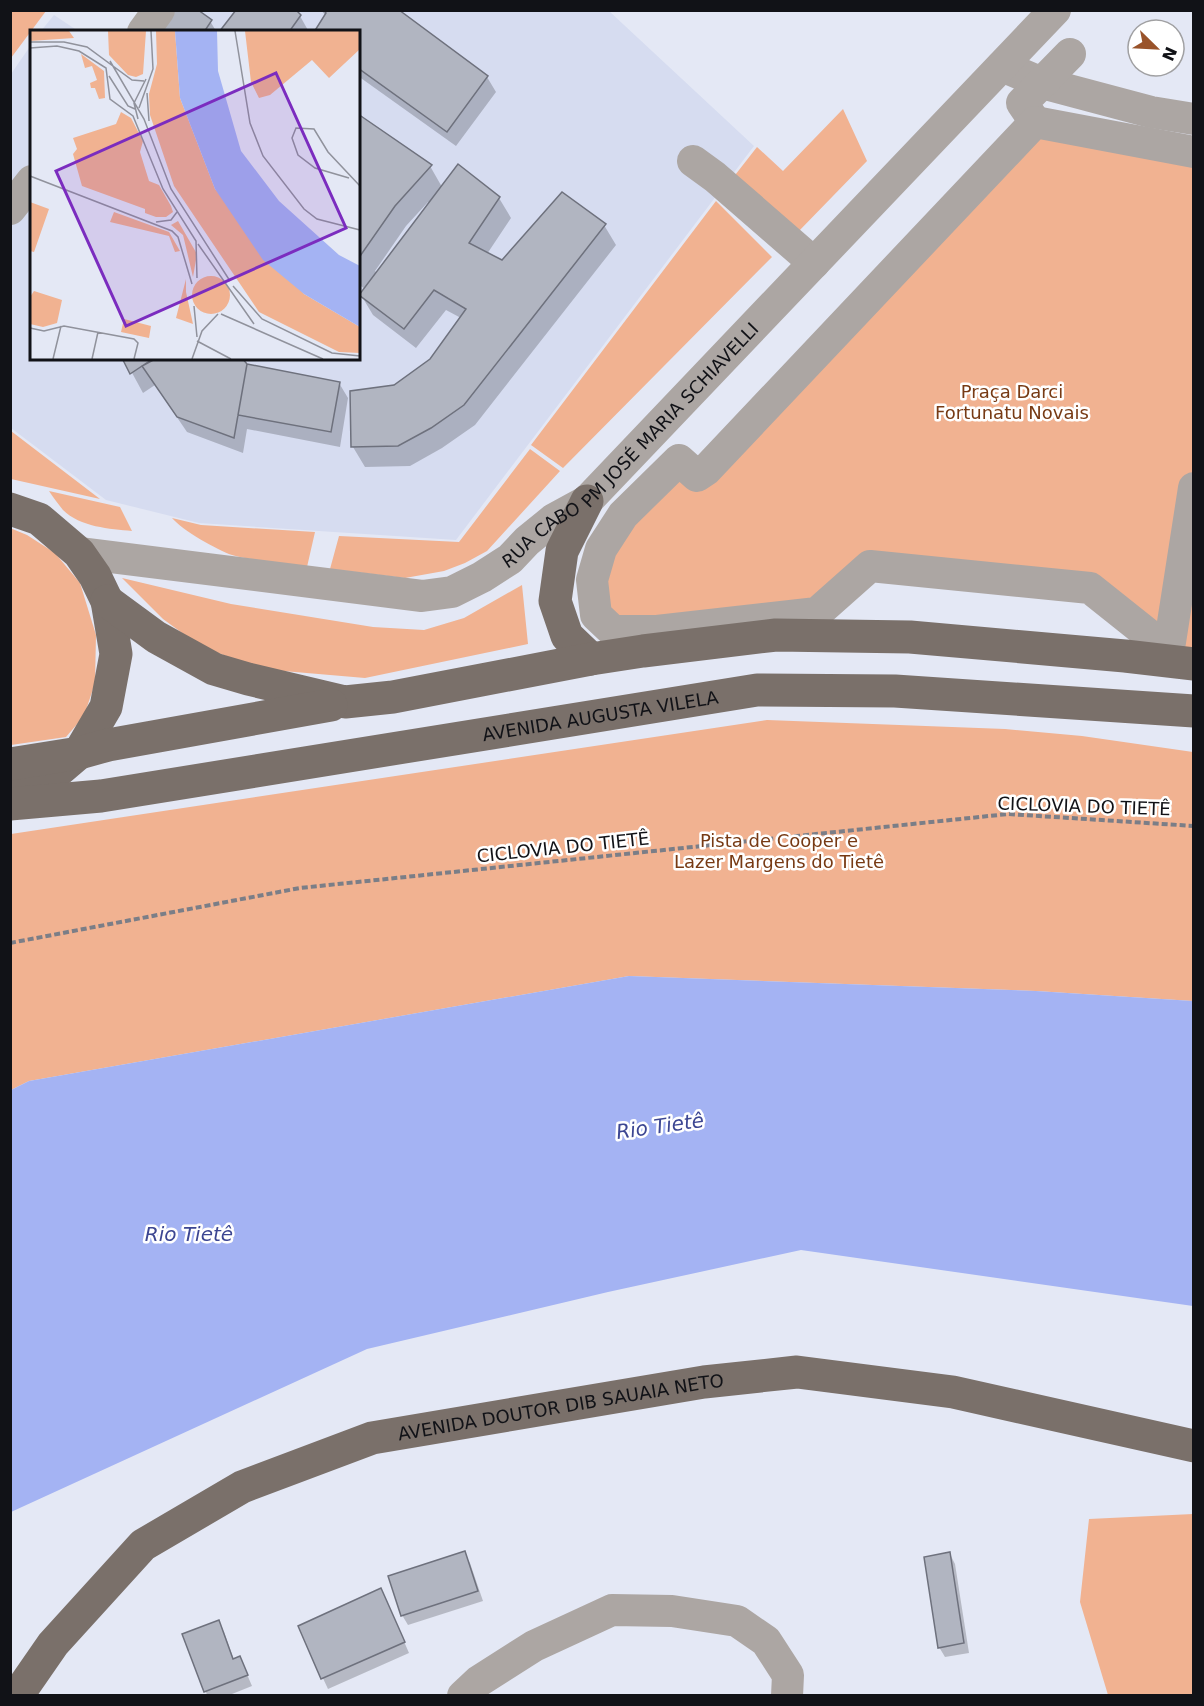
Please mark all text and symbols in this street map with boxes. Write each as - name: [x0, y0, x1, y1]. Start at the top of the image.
- north arrow: [1126, 18, 1186, 78]
- inset map: [30, 30, 360, 360]
- text: N: [1158, 44, 1181, 64]
- street label: RUA CABO PM JOSÉ MARIA SCHIAVELLI: [498, 318, 762, 572]
- park label: Praça Darci Fortunatu Novais: [935, 381, 1089, 423]
- street label: AVENIDA AUGUSTA VILELA: [481, 686, 720, 745]
- street label: CICLOVIA DO TIETÊ: [997, 792, 1171, 820]
- street label: CICLOVIA DO TIETÊ: [476, 828, 650, 866]
- park label: Pista de Cooper e Lazer Margens do Tietê: [674, 830, 884, 872]
- water label: Rio Tietê: [615, 1108, 705, 1144]
- water label: Rio Tietê: [145, 1222, 233, 1246]
- street label: AVENIDA DOUTOR DIB SAUAIA NETO: [396, 1369, 725, 1444]

